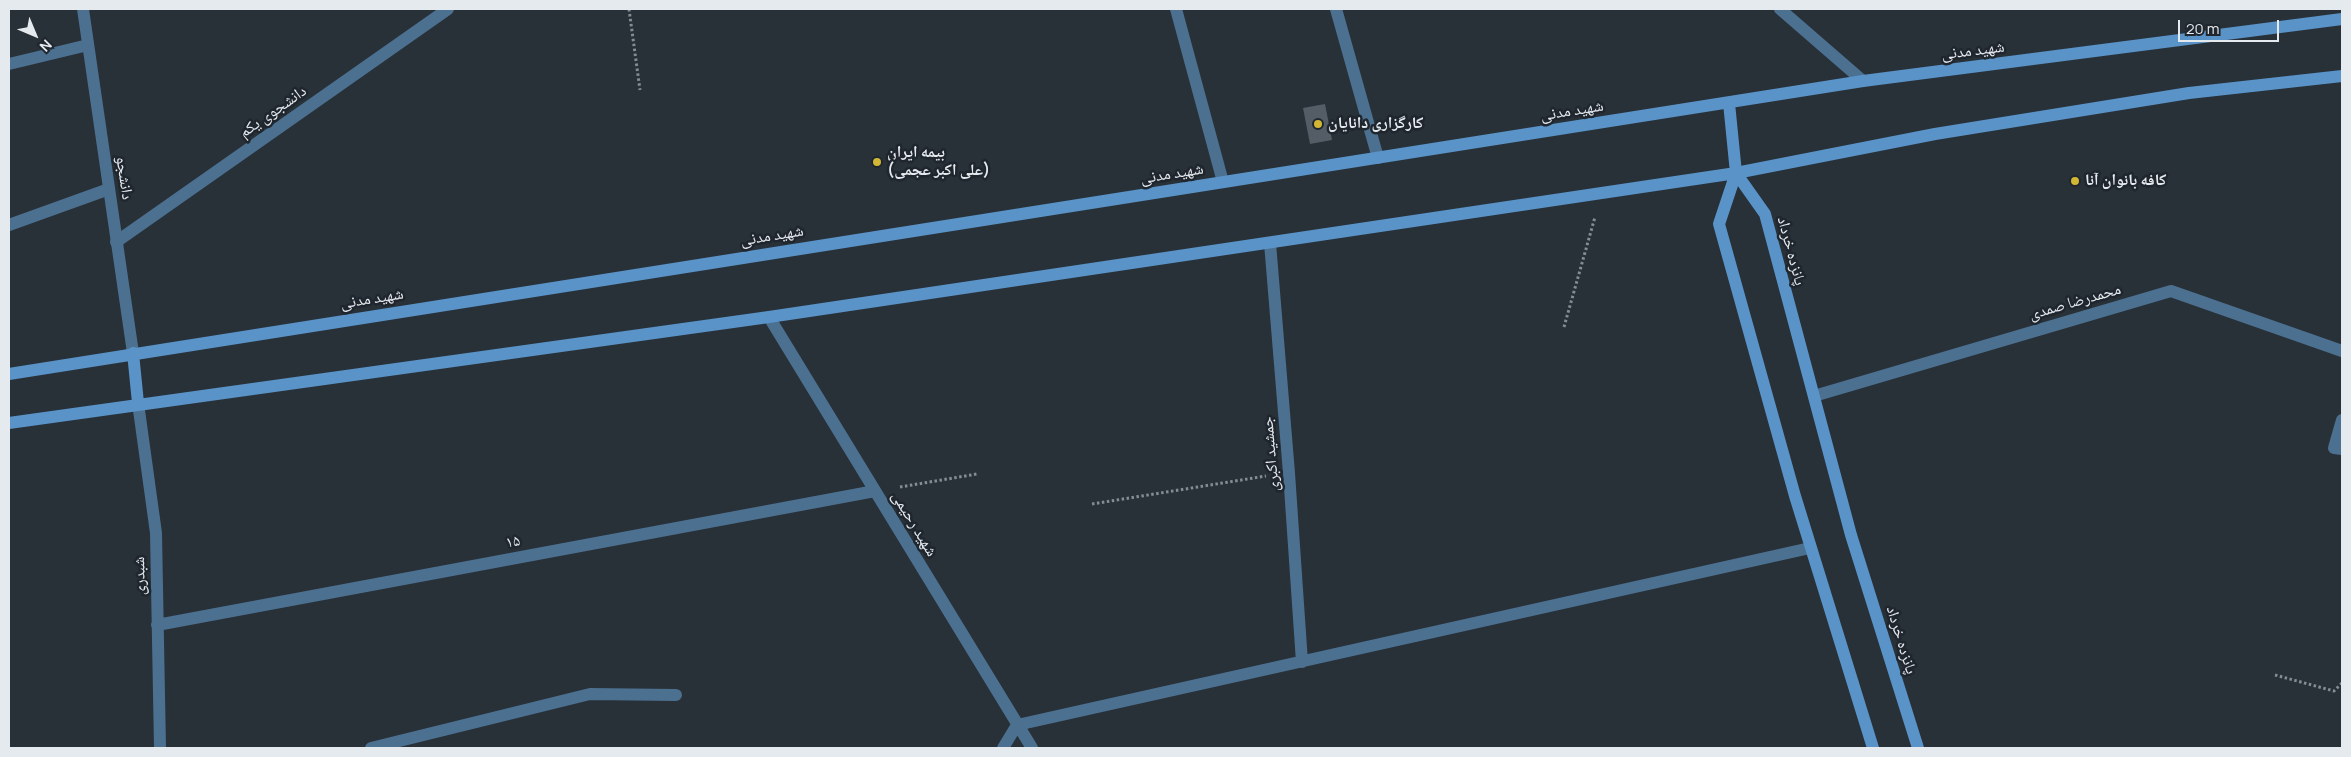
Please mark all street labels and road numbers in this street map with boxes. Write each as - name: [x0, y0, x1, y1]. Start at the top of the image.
- street label: شهید مدنی: [1940, 38, 2006, 64]
- street label: دانشجوی یکم: [236, 82, 310, 142]
- street label: شهید مدنی: [1539, 97, 1605, 125]
- street label: دانشجو: [111, 155, 137, 201]
- street label: شهید مدنی: [1139, 160, 1205, 188]
- street label: پانزده خرداد: [1773, 214, 1809, 288]
- street label: شهید مدنی: [739, 222, 805, 250]
- street label: محمدرضا صمدی: [2027, 280, 2123, 324]
- street label: شهید مدنی: [339, 285, 405, 313]
- street label: جمشید اکبری: [1258, 416, 1284, 492]
- street label: شهید رحیمی: [887, 488, 941, 560]
- street label: ۱۵: [504, 531, 522, 553]
- street label: شبدری: [130, 556, 150, 596]
- street label: پانزده خرداد: [1882, 604, 1920, 676]

